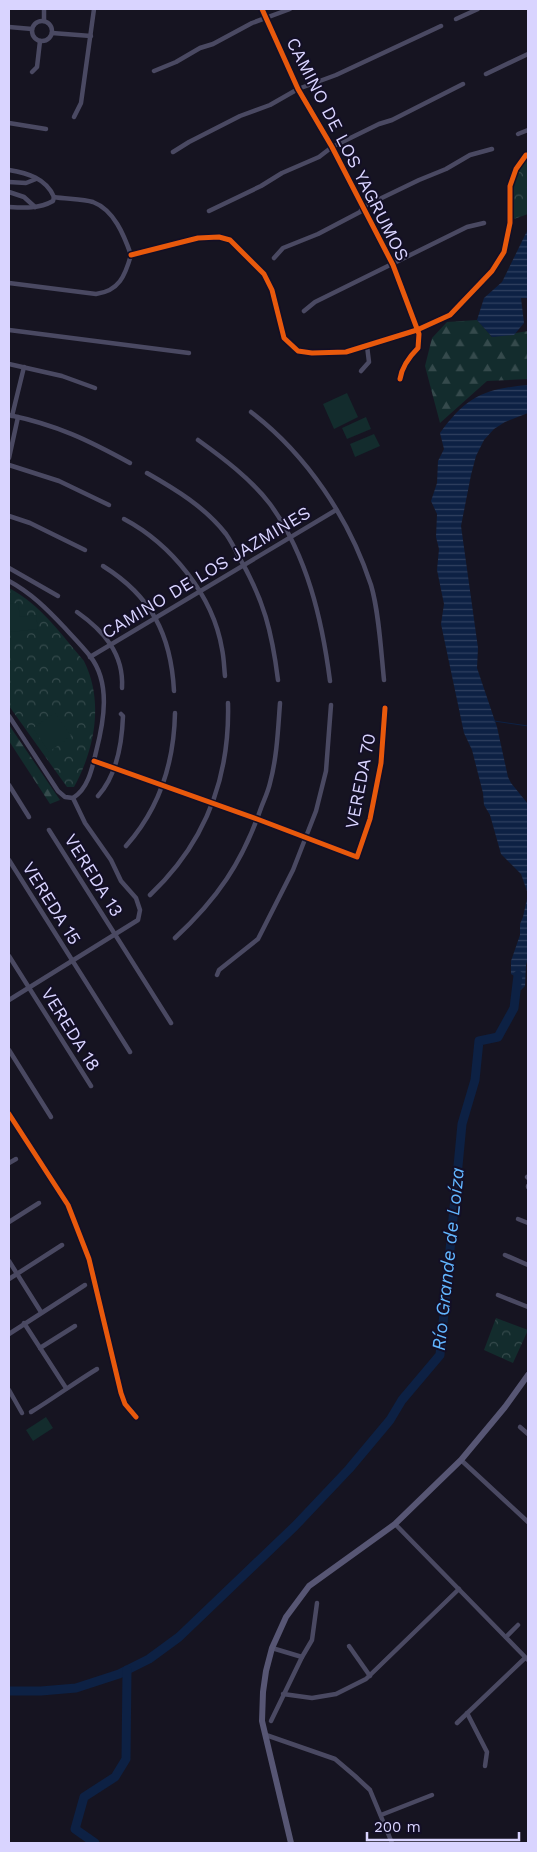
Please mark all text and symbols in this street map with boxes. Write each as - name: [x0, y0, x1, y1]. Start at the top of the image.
- street label: CAMINO DE LOS YAGRUMOS: [282, 34, 414, 264]
- street label: CAMINO DE LOS JAZMINES: [98, 501, 314, 643]
- street label: VEREDA 70: [340, 732, 380, 830]
- street label: VEREDA 13: [60, 830, 128, 920]
- street label: VEREDA 15: [18, 858, 86, 948]
- street label: VEREDA 18: [37, 983, 105, 1075]
- water label: Río Grande de Loíza: [427, 1166, 469, 1352]
- scale bar: [367, 1810, 520, 1842]
- text: 200 m: [374, 1818, 421, 1836]

